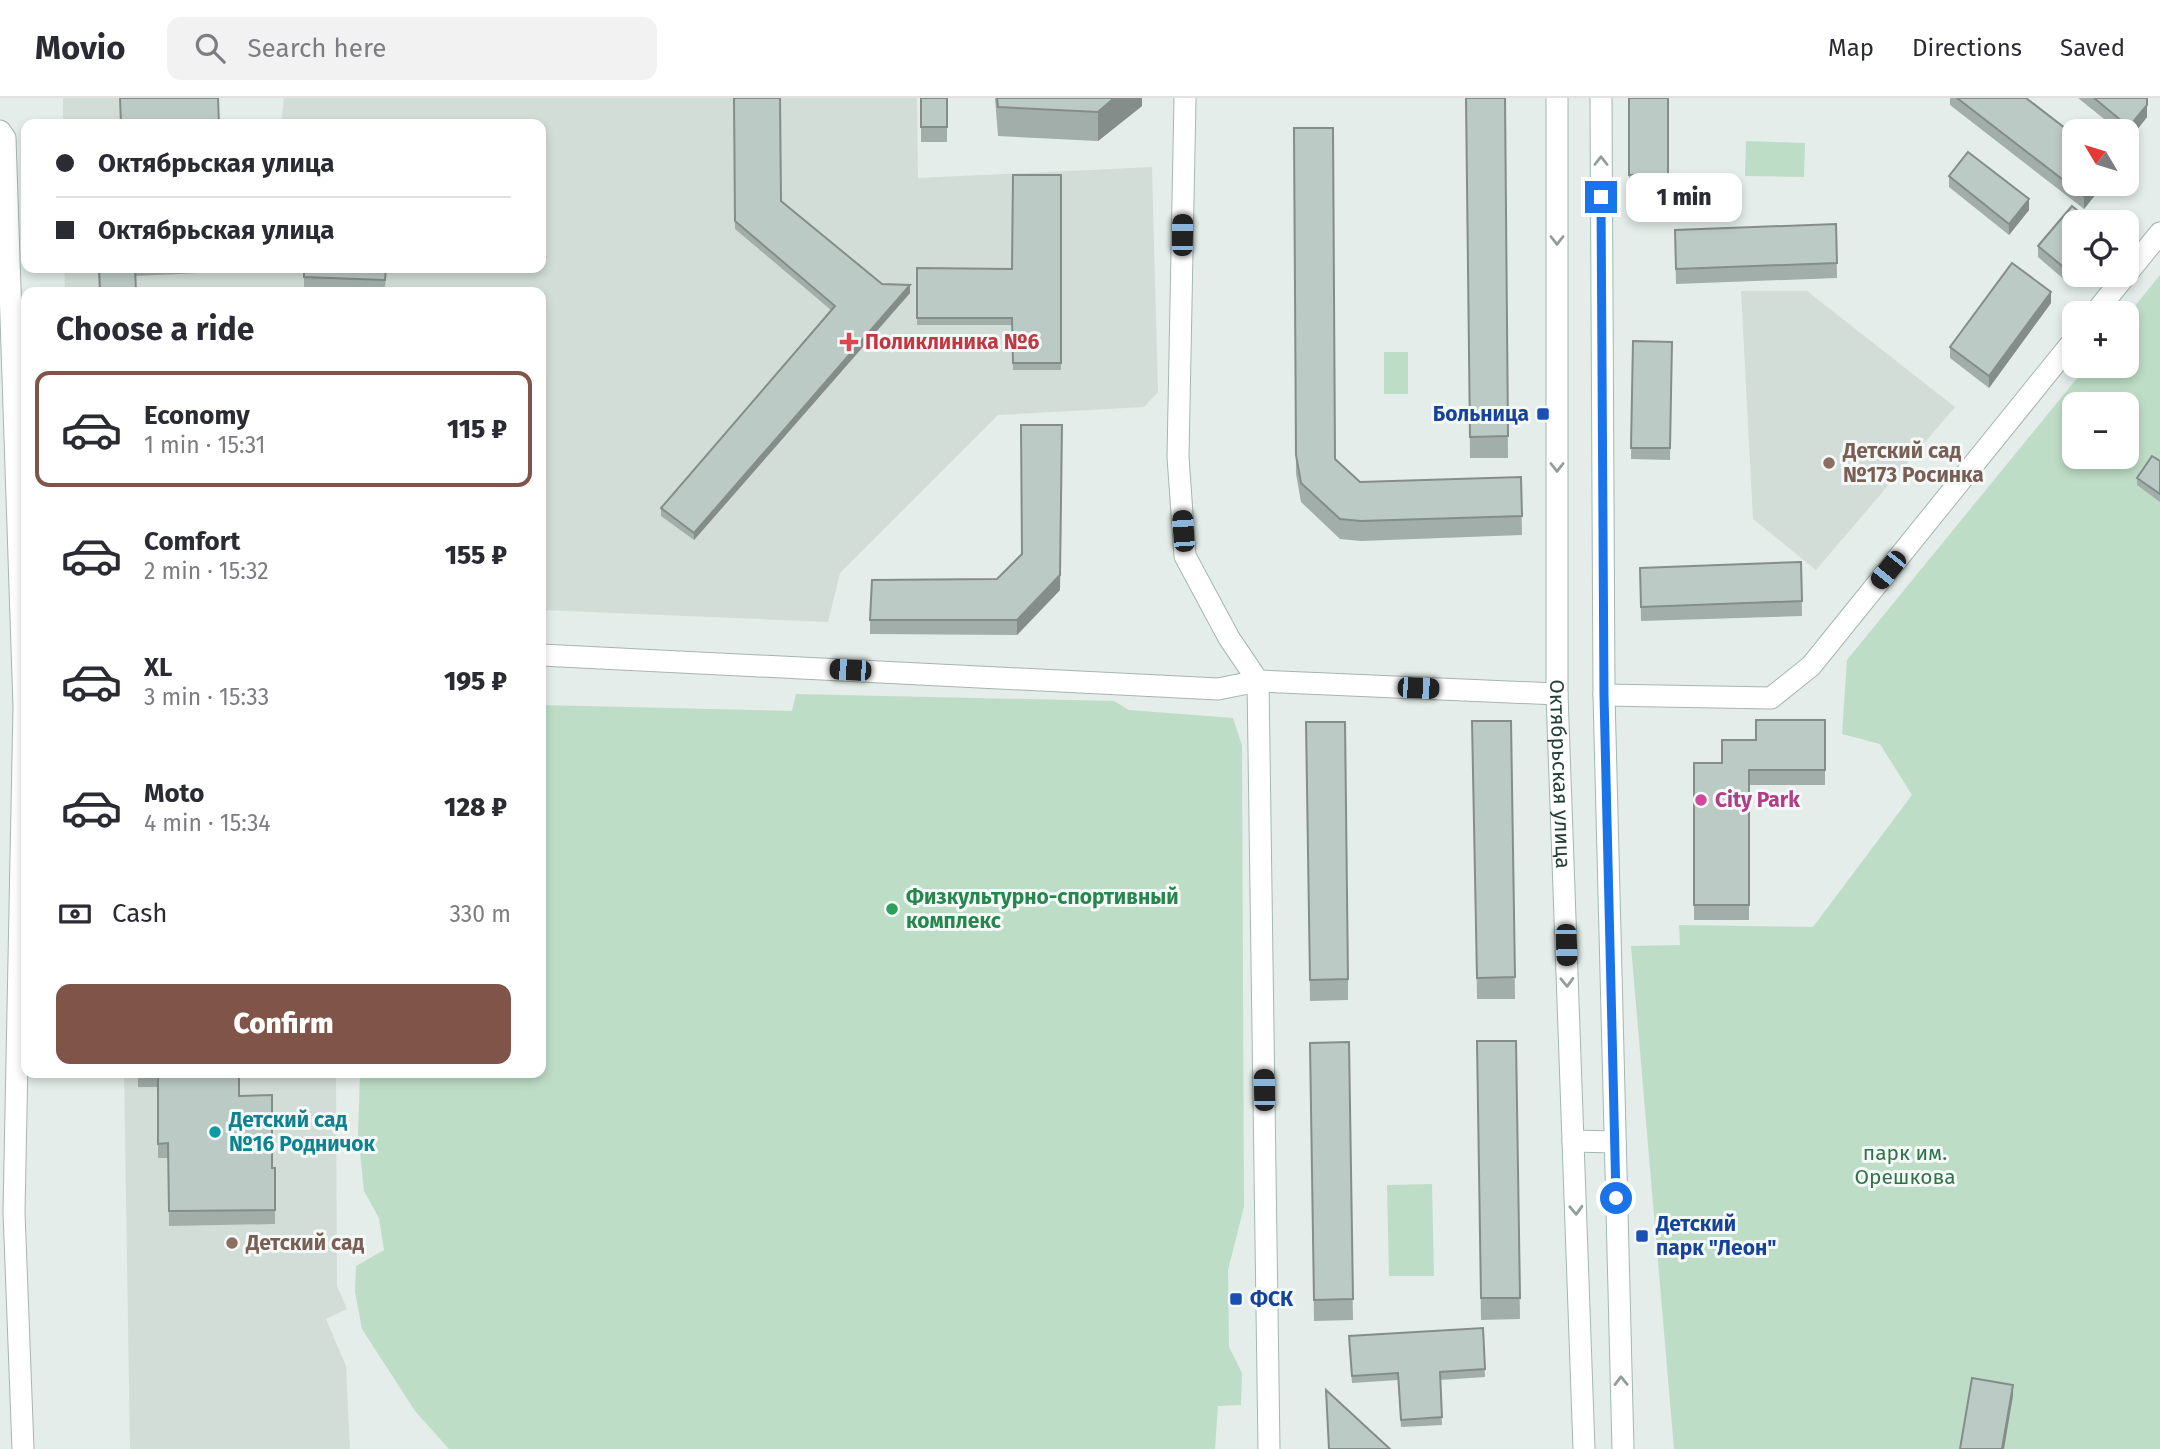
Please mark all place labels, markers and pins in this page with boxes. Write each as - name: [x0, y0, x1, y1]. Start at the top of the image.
- place label: Поликлиника №6: [865, 329, 1039, 355]
- marker: Поликлиника №6: [839, 332, 859, 352]
- place label: Больница: [1433, 401, 1529, 427]
- marker: Больница: [1535, 406, 1551, 422]
- place label: Детский сад №173 Росинка: [1842, 438, 1984, 488]
- marker: Детский сад №173 Росинка: [1821, 455, 1837, 471]
- place label: City Park: [1715, 787, 1800, 813]
- marker: City Park: [1693, 792, 1709, 808]
- place label: Физкультурно-спортивный комплекс: [906, 884, 1179, 934]
- marker: Физкультурно-спортивный комплекс: [884, 901, 900, 917]
- place label: Детский сад №16 Родничок: [228, 1107, 376, 1157]
- marker: Детский сад №16 Родничок: [207, 1124, 223, 1140]
- place label: Детский парк "Леон": [1655, 1211, 1777, 1261]
- marker: Детский парк "Леон": [1634, 1228, 1650, 1244]
- place label: Детский сад: [245, 1230, 364, 1256]
- marker: Детский сад: [224, 1235, 240, 1251]
- place label: ФСК: [1250, 1286, 1294, 1312]
- marker: ФСК: [1228, 1291, 1244, 1307]

